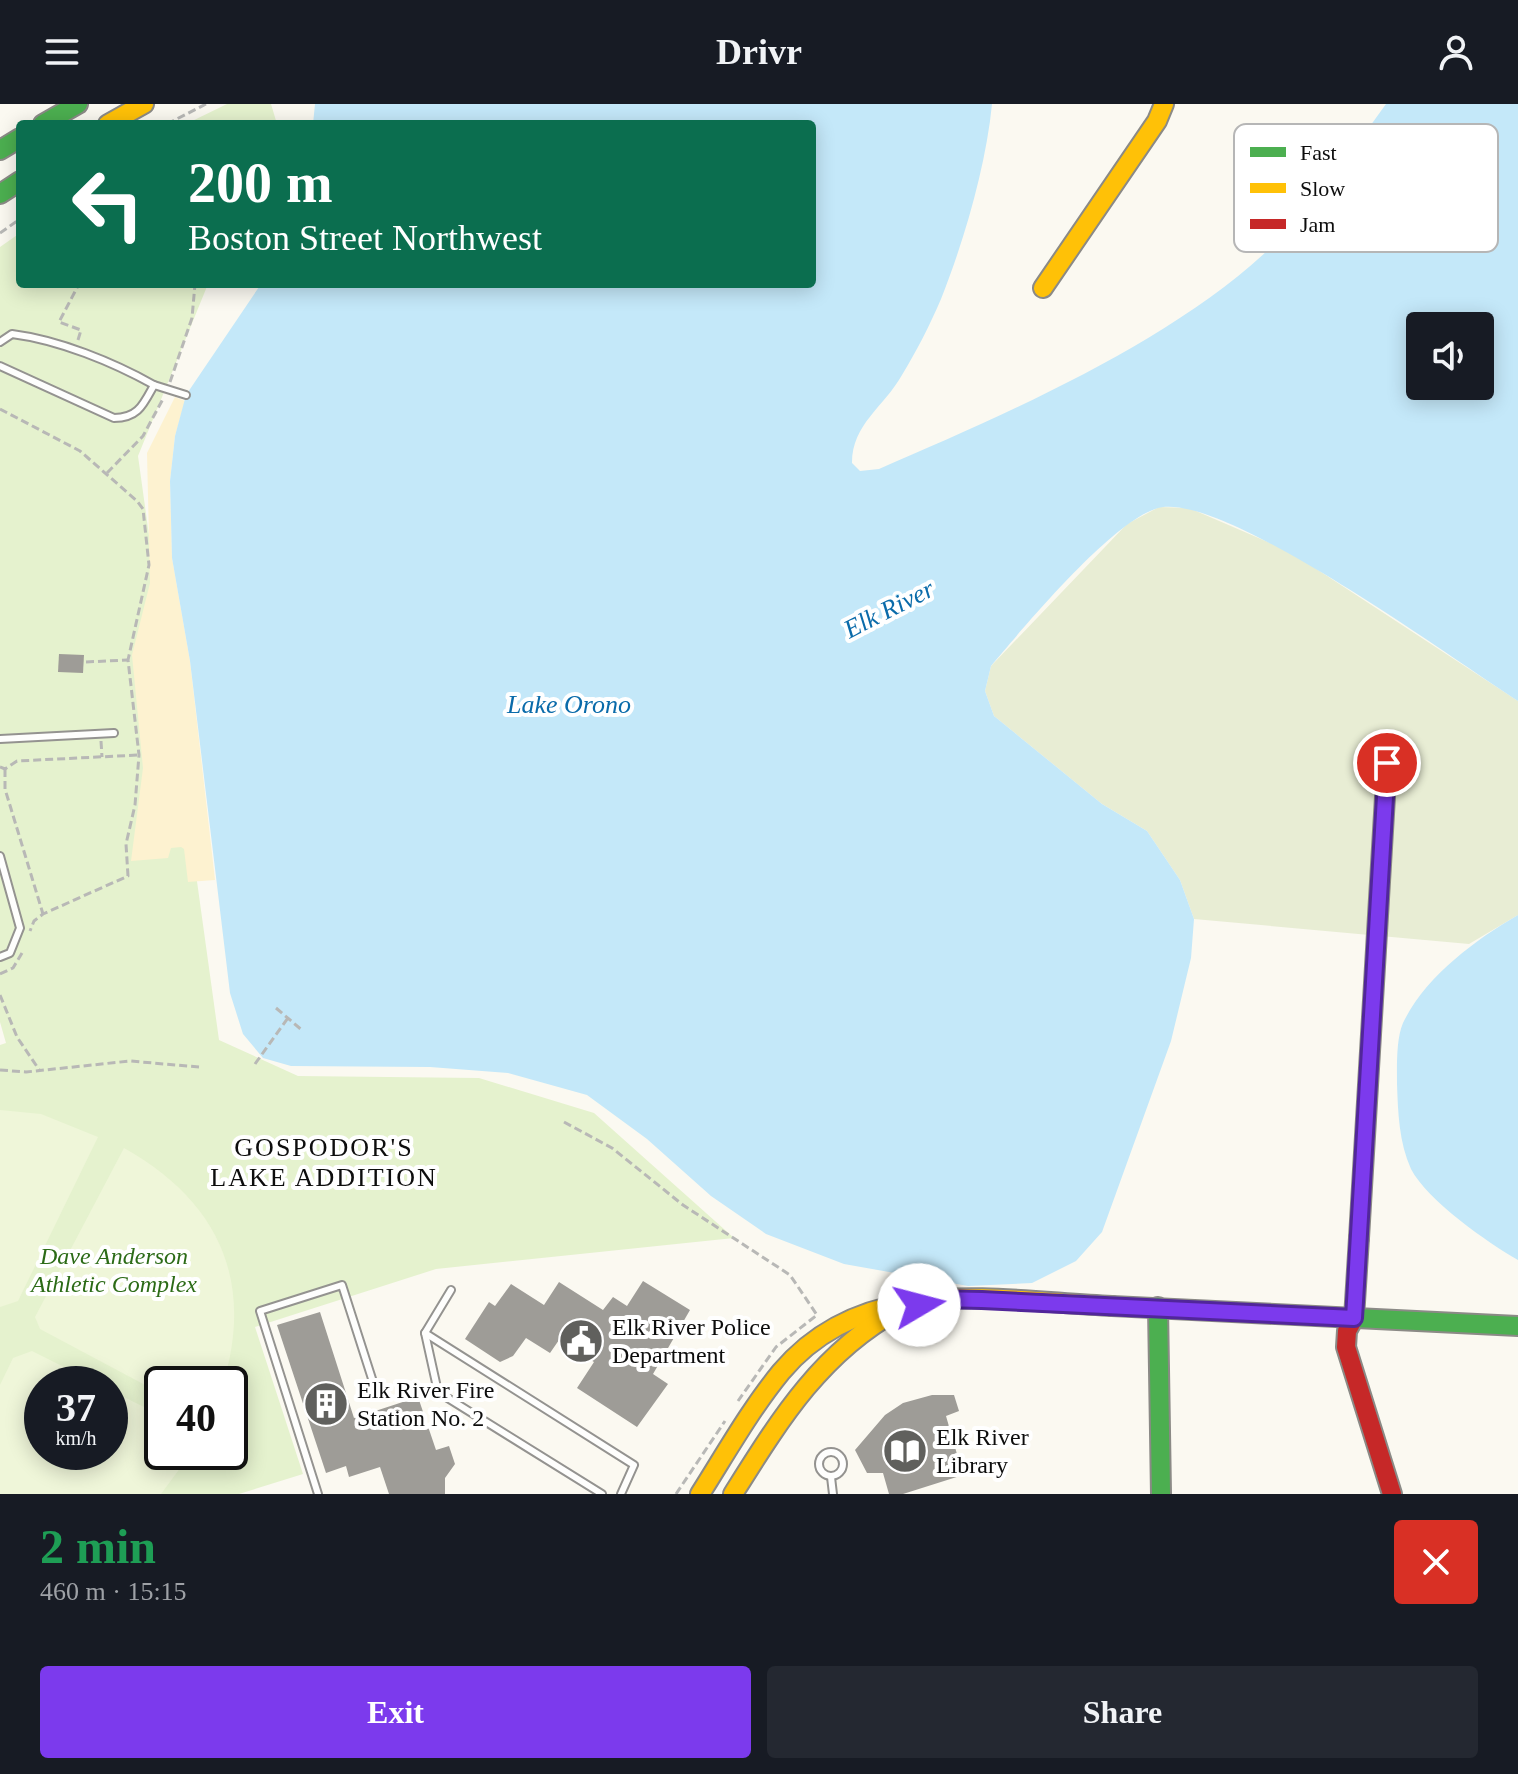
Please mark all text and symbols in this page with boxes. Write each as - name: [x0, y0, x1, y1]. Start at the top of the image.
- icon: menu: [40, 30, 84, 74]
- icon: person: [1434, 30, 1478, 74]
- text: Drivr: [716, 32, 802, 72]
- legend: [1234, 124, 1498, 252]
- text: Fast: [1300, 140, 1337, 165]
- icon: left: [56, 152, 160, 256]
- text: 200 m: [188, 152, 333, 214]
- text: Slow: [1300, 176, 1345, 201]
- text: Jam: [1300, 212, 1335, 237]
- text: Boston Street Northwest: [188, 218, 542, 258]
- map controls: [1406, 312, 1494, 400]
- button: sound: [1406, 312, 1494, 400]
- water label: Elk River: [838, 574, 940, 644]
- water label: Lake Orono: [506, 690, 631, 719]
- pin: [1353, 729, 1421, 797]
- icon: arrive: [1365, 741, 1409, 785]
- district label: GOSPODOR'S LAKE ADDITION: [210, 1133, 438, 1192]
- park label: Dave Anderson Athletic Complex: [29, 1243, 197, 1297]
- position arrow: [877, 1263, 961, 1347]
- place label: Elk River Police Department: [612, 1314, 771, 1368]
- public building icon: Elk River Police Department: [557, 1317, 605, 1365]
- speed limit sign: 40: [144, 1366, 248, 1470]
- place label: Elk River Fire Station No. 2: [357, 1377, 494, 1431]
- building icon: Elk River Fire Station No. 2: [302, 1380, 350, 1428]
- text: 37: [56, 1385, 96, 1430]
- place label: Elk River Library: [936, 1424, 1029, 1478]
- text: km/h: [55, 1427, 97, 1449]
- library icon: Elk River Library: [881, 1427, 929, 1475]
- text: 2 min: [40, 1520, 156, 1573]
- button: close: [1394, 1520, 1478, 1604]
- text: 460 m · 15:15: [40, 1577, 187, 1606]
- button: Exit: [40, 1666, 751, 1758]
- button: Share: [767, 1666, 1478, 1758]

